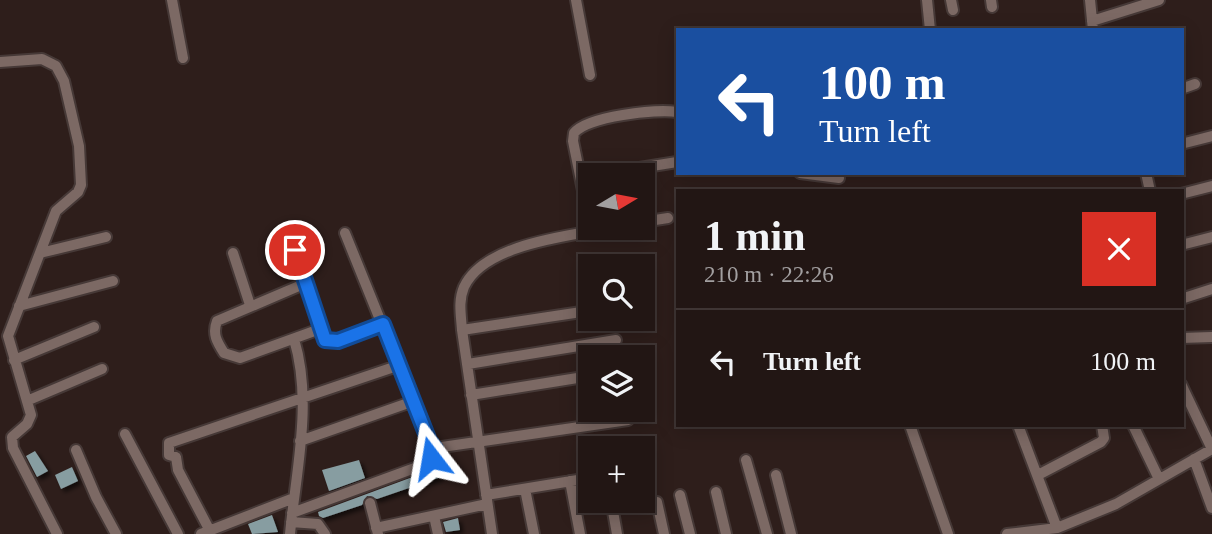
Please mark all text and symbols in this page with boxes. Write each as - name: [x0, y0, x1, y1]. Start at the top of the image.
- text: 100 m: [819, 55, 946, 110]
- icon: left: [704, 56, 795, 147]
- text: Turn left: [819, 113, 931, 149]
- north arrow: [578, 163, 654, 240]
- map controls: [578, 163, 655, 513]
- button: close: [1082, 212, 1156, 286]
- text: 1 min: [704, 213, 806, 259]
- pin: [265, 220, 325, 280]
- icon: arrive: [276, 231, 314, 269]
- button: search: [578, 254, 655, 331]
- text: 210 m · 22:26: [704, 262, 834, 287]
- icon: left: [704, 343, 742, 381]
- button: layers: [578, 345, 655, 422]
- text: Turn left: [763, 347, 861, 376]
- text: 100 m: [1090, 347, 1156, 376]
- position arrow: [394, 421, 468, 495]
- button: +: [578, 436, 655, 513]

